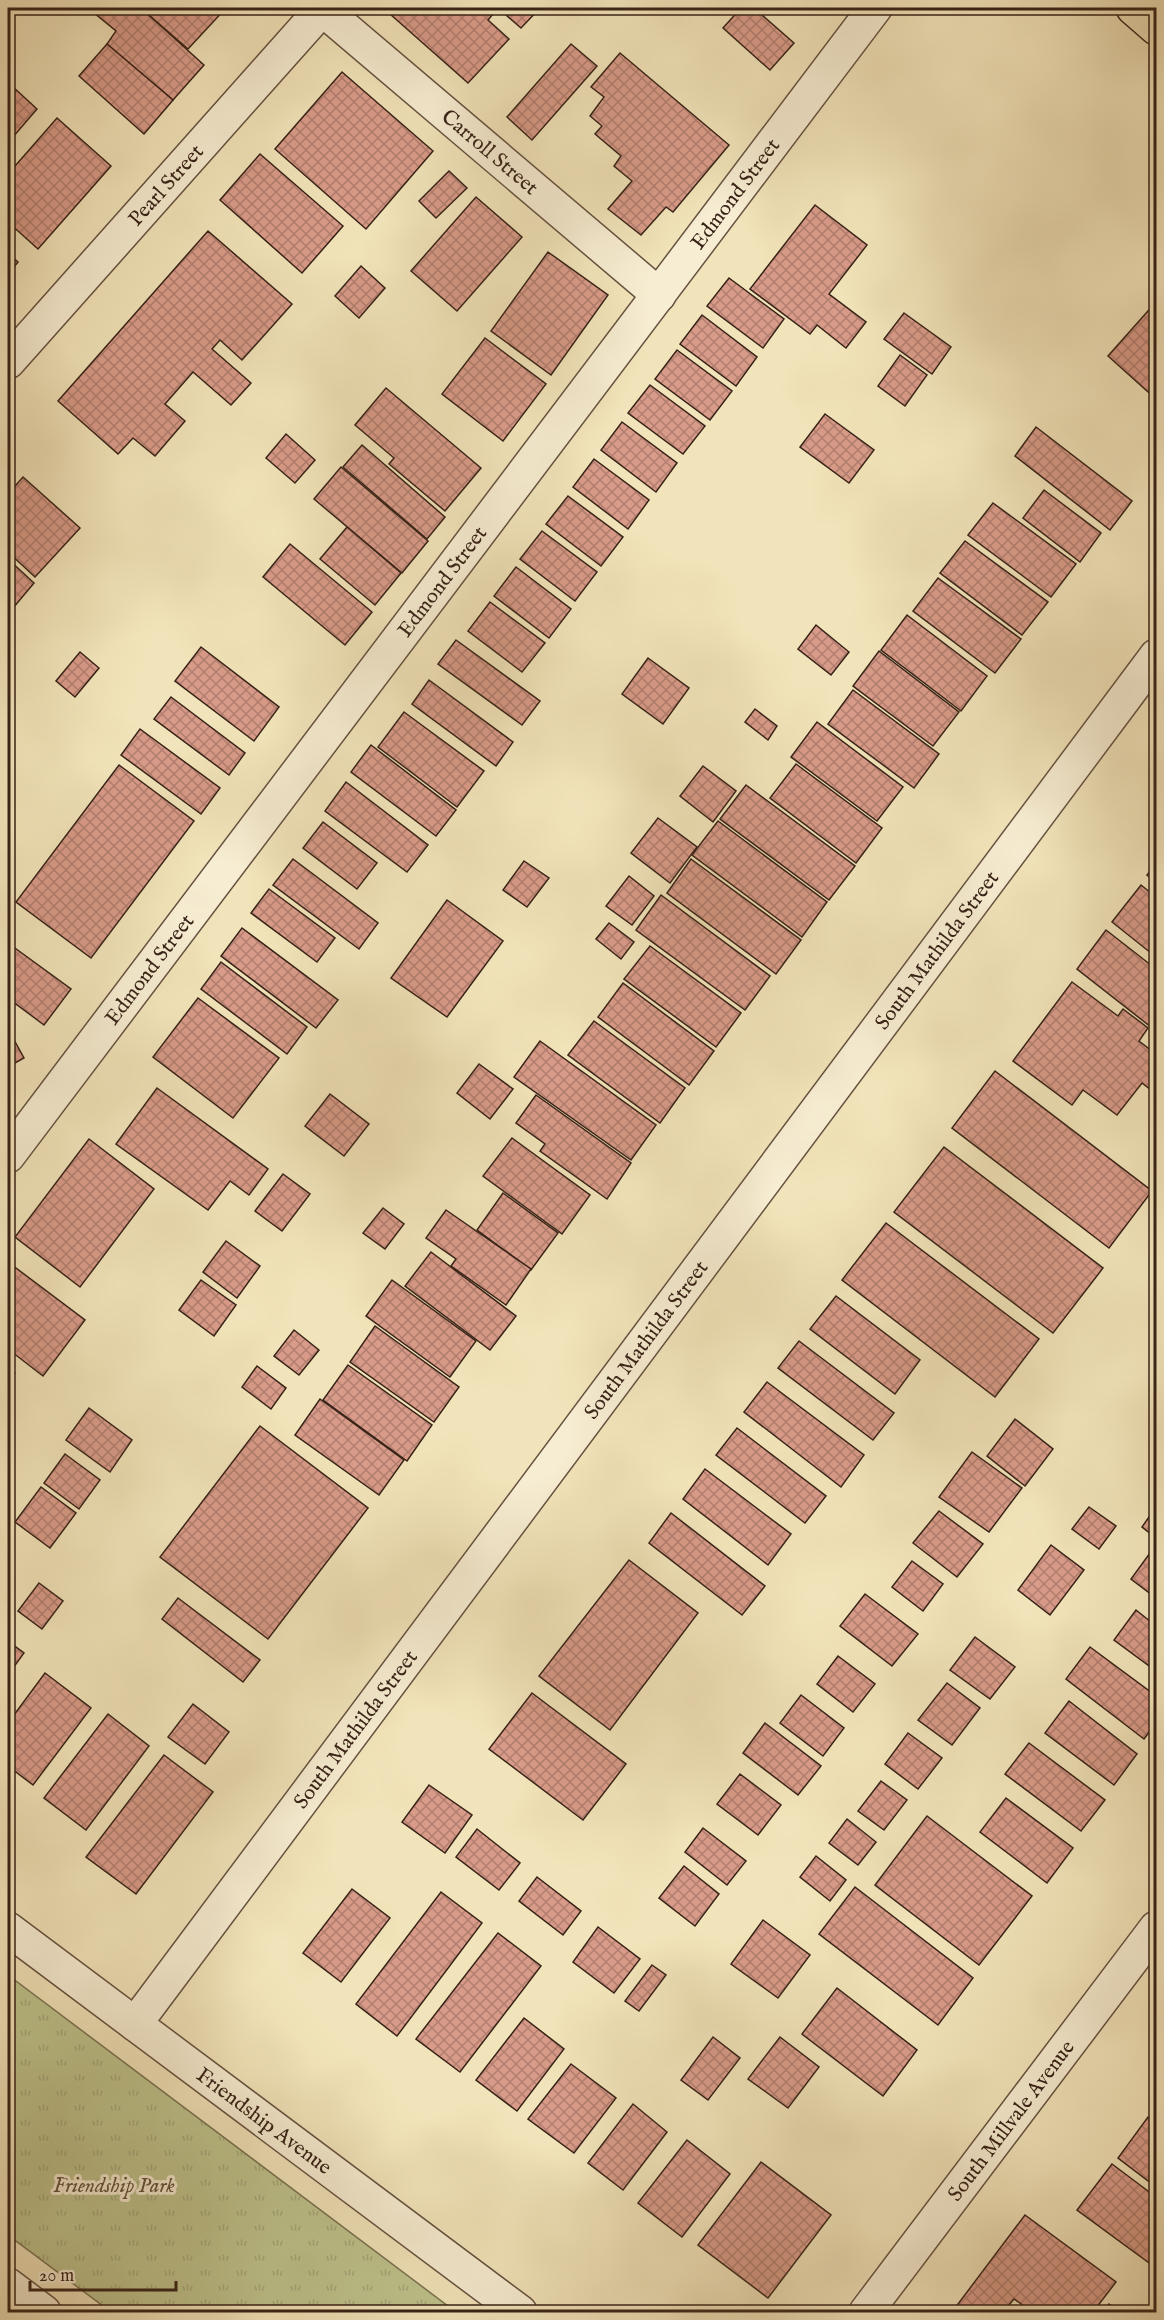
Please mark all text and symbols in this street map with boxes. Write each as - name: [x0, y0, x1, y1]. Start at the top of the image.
- street label: Carroll Street: [435, 104, 543, 202]
- street label: Edmond Street: [685, 134, 787, 255]
- street label: Pearl Street: [123, 139, 210, 233]
- street label: Edmond Street: [392, 521, 494, 643]
- street label: South Mathilda Street: [870, 866, 1006, 1036]
- street label: Edmond Street: [100, 909, 201, 1031]
- street label: South Mathilda Street: [579, 1256, 715, 1425]
- street label: South Mathilda Street: [288, 1645, 424, 1815]
- street label: South Millvale Avenue: [942, 2035, 1082, 2207]
- street label: Friendship Avenue: [190, 2062, 337, 2182]
- park label: Friendship Park: [53, 2173, 175, 2200]
- scale bar: [30, 2254, 176, 2292]
- text: 20 m: [39, 2265, 74, 2288]

